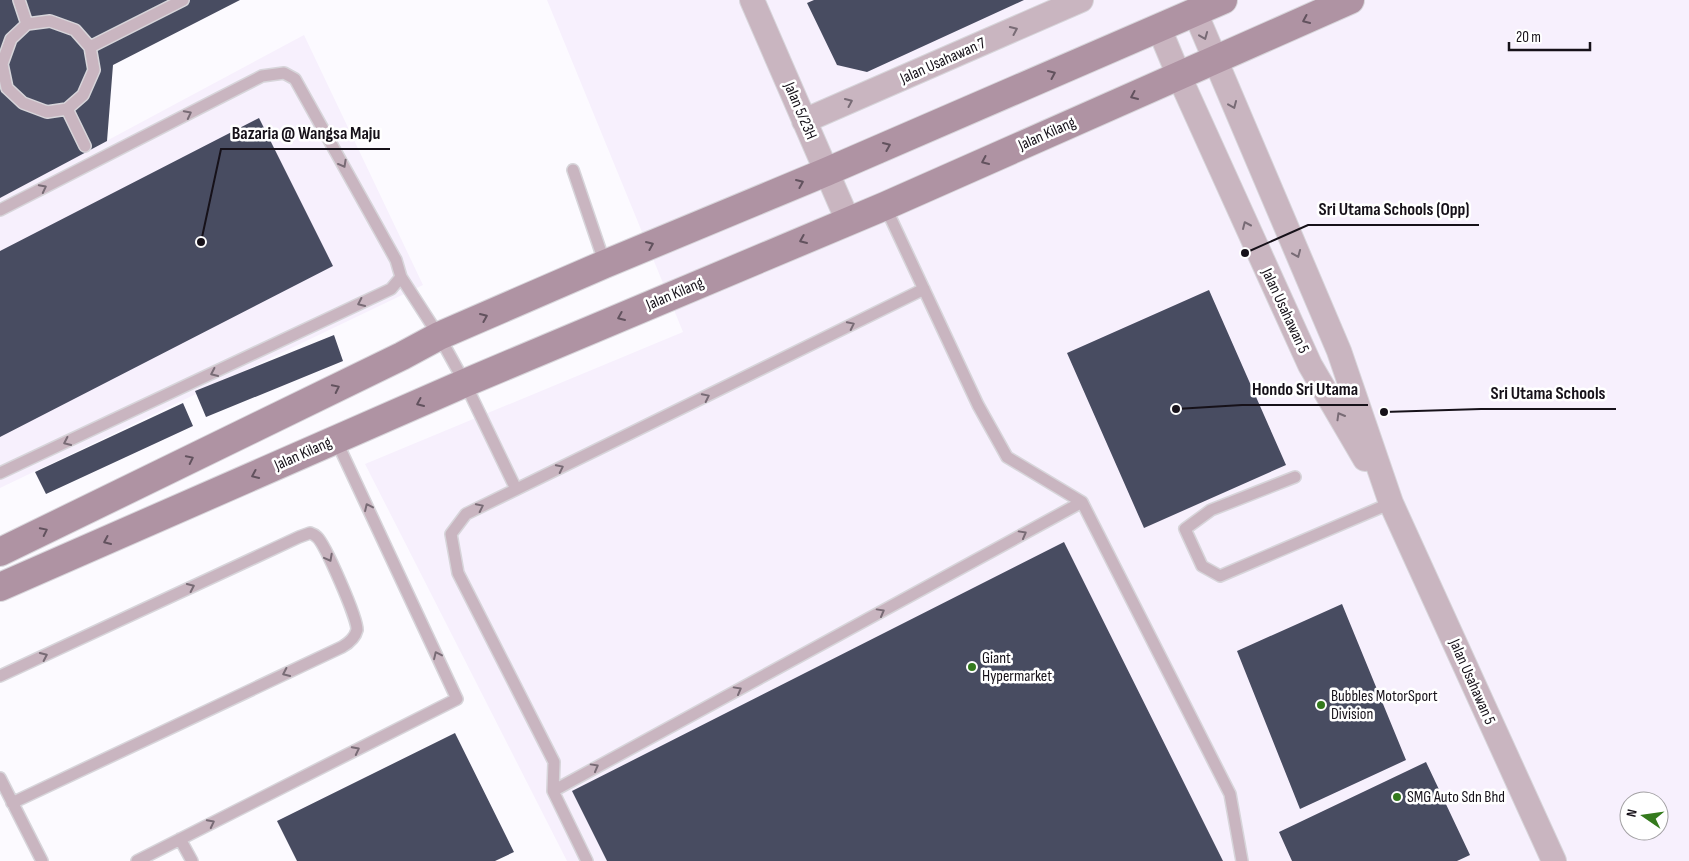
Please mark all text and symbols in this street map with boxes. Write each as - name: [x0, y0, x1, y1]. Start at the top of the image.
- one-way arrow: [1302, 13, 1311, 24]
- scale bar: [1509, 20, 1590, 52]
- one-way arrow: [1009, 25, 1018, 36]
- text: 20 m: [1516, 28, 1541, 47]
- one-way arrow: [1198, 32, 1208, 40]
- street label: Jalan Usahawan 7: [896, 33, 989, 89]
- one-way arrow: [1047, 70, 1056, 81]
- street label: Jalan 5/23H: [779, 79, 821, 143]
- one-way arrow: [1130, 89, 1139, 100]
- one-way arrow: [844, 97, 853, 108]
- one-way arrow: [1227, 100, 1238, 109]
- one-way arrow: [183, 110, 192, 120]
- street label: Jalan Kilang: [1015, 113, 1079, 155]
- callout: Bazaria @ Wangsa Maju: [221, 116, 390, 149]
- text: Bazaria @ Wangsa Maju: [232, 123, 380, 144]
- one-way arrow: [882, 141, 891, 152]
- one-way arrow: [981, 155, 990, 166]
- one-way arrow: [336, 158, 346, 167]
- one-way arrow: [795, 178, 804, 189]
- one-way arrow: [38, 184, 47, 194]
- callout: Sri Utama Schools (Opp): [1308, 192, 1479, 225]
- text: Sri Utama Schools (Opp): [1318, 199, 1470, 220]
- one-way arrow: [1242, 221, 1252, 230]
- one-way arrow: [799, 234, 808, 245]
- one-way arrow: [645, 241, 654, 252]
- one-way arrow: [1291, 249, 1302, 258]
- street label: Jalan Usahawan 5: [1257, 265, 1313, 356]
- street label: Jalan Kilang: [642, 273, 707, 315]
- one-way arrow: [357, 297, 366, 308]
- one-way arrow: [617, 311, 626, 321]
- one-way arrow: [479, 312, 488, 323]
- one-way arrow: [846, 321, 855, 331]
- one-way arrow: [210, 366, 219, 377]
- callout: Hondo Sri Utama: [1242, 372, 1368, 405]
- callout: Sri Utama Schools: [1481, 376, 1616, 409]
- text: Hondo Sri Utama: [1252, 379, 1358, 400]
- text: Sri Utama Schools: [1491, 383, 1606, 404]
- one-way arrow: [331, 384, 340, 394]
- one-way arrow: [700, 393, 709, 403]
- one-way arrow: [416, 396, 425, 407]
- one-way arrow: [1336, 412, 1346, 421]
- street label: Jalan Kilang: [271, 433, 335, 475]
- one-way arrow: [63, 436, 72, 446]
- one-way arrow: [185, 455, 194, 466]
- one-way arrow: [554, 464, 563, 474]
- one-way arrow: [251, 469, 260, 480]
- one-way arrow: [474, 503, 483, 513]
- one-way arrow: [364, 504, 374, 513]
- one-way arrow: [39, 526, 48, 537]
- one-way arrow: [1018, 530, 1027, 540]
- one-way arrow: [103, 534, 112, 545]
- one-way arrow: [323, 553, 333, 562]
- one-way arrow: [186, 582, 195, 593]
- one-way arrow: [875, 608, 884, 618]
- street label: Jalan Usahawan 5: [1444, 635, 1499, 728]
- place label: Giant Hypermarket: [982, 649, 1052, 686]
- one-way arrow: [39, 651, 48, 662]
- one-way arrow: [432, 651, 443, 660]
- marker: Giant Hypermarket: [966, 661, 978, 673]
- one-way arrow: [283, 667, 292, 677]
- one-way arrow: [733, 686, 742, 696]
- place label: Bubbles MotorSport Division: [1331, 687, 1438, 724]
- marker: Bubbles MotorSport Division: [1315, 699, 1327, 711]
- one-way arrow: [351, 746, 360, 756]
- one-way arrow: [590, 764, 599, 774]
- place label: SMG Auto Sdn Bhd: [1407, 788, 1505, 807]
- marker: SMG Auto Sdn Bhd: [1391, 791, 1403, 803]
- north arrow: [1619, 791, 1669, 841]
- text: N: [1623, 808, 1641, 819]
- one-way arrow: [206, 819, 215, 829]

